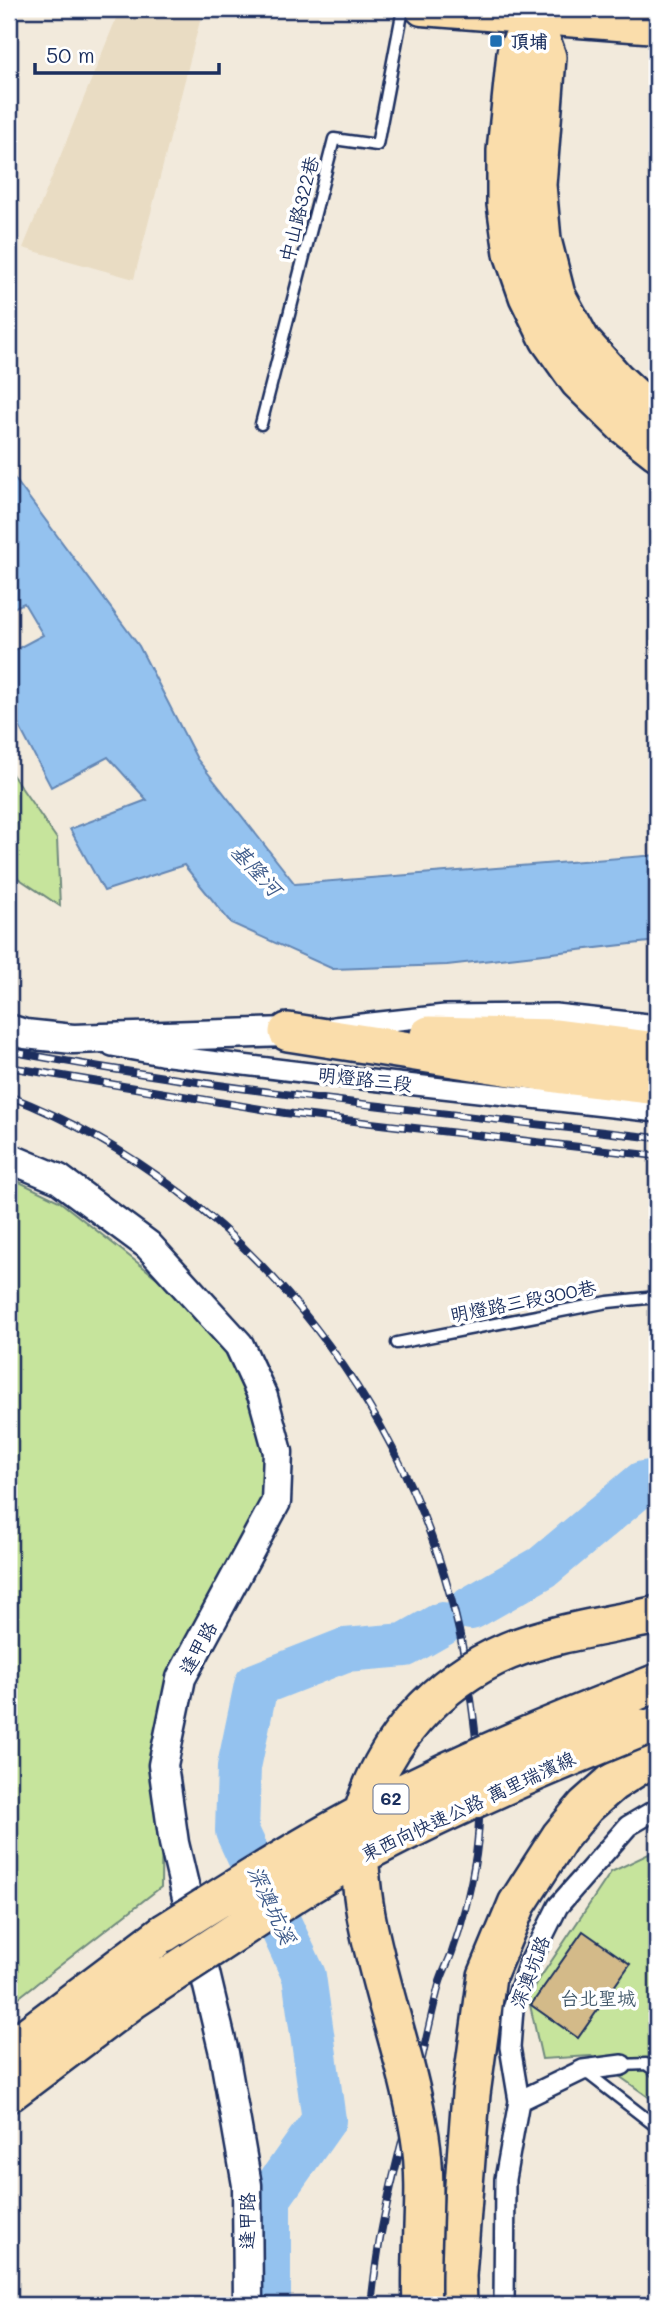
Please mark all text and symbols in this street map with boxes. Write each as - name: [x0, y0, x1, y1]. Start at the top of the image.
- place label: 頂埔: [510, 28, 548, 53]
- scale bar: [35, 32, 219, 76]
- marker: 頂埔: [488, 33, 504, 49]
- text: 50 m: [46, 41, 95, 68]
- street label: 中山路322巷: [273, 153, 324, 264]
- water label: 基隆河: [226, 837, 290, 903]
- street label: 明燈路三段: [316, 1061, 414, 1096]
- street label: 明燈路三段300巷: [448, 1274, 598, 1327]
- street label: 逢甲路: [173, 1617, 222, 1679]
- street label: 東西向快速公路 萬里瑞濱線: [356, 1745, 579, 1866]
- road number: 62: [374, 1784, 408, 1814]
- water label: 深澳坑溪: [242, 1861, 303, 1949]
- street label: 深澳坑路: [504, 1932, 555, 2012]
- park label: 台北聖城: [560, 1985, 636, 2010]
- street label: 逢甲路: [234, 2192, 259, 2250]

